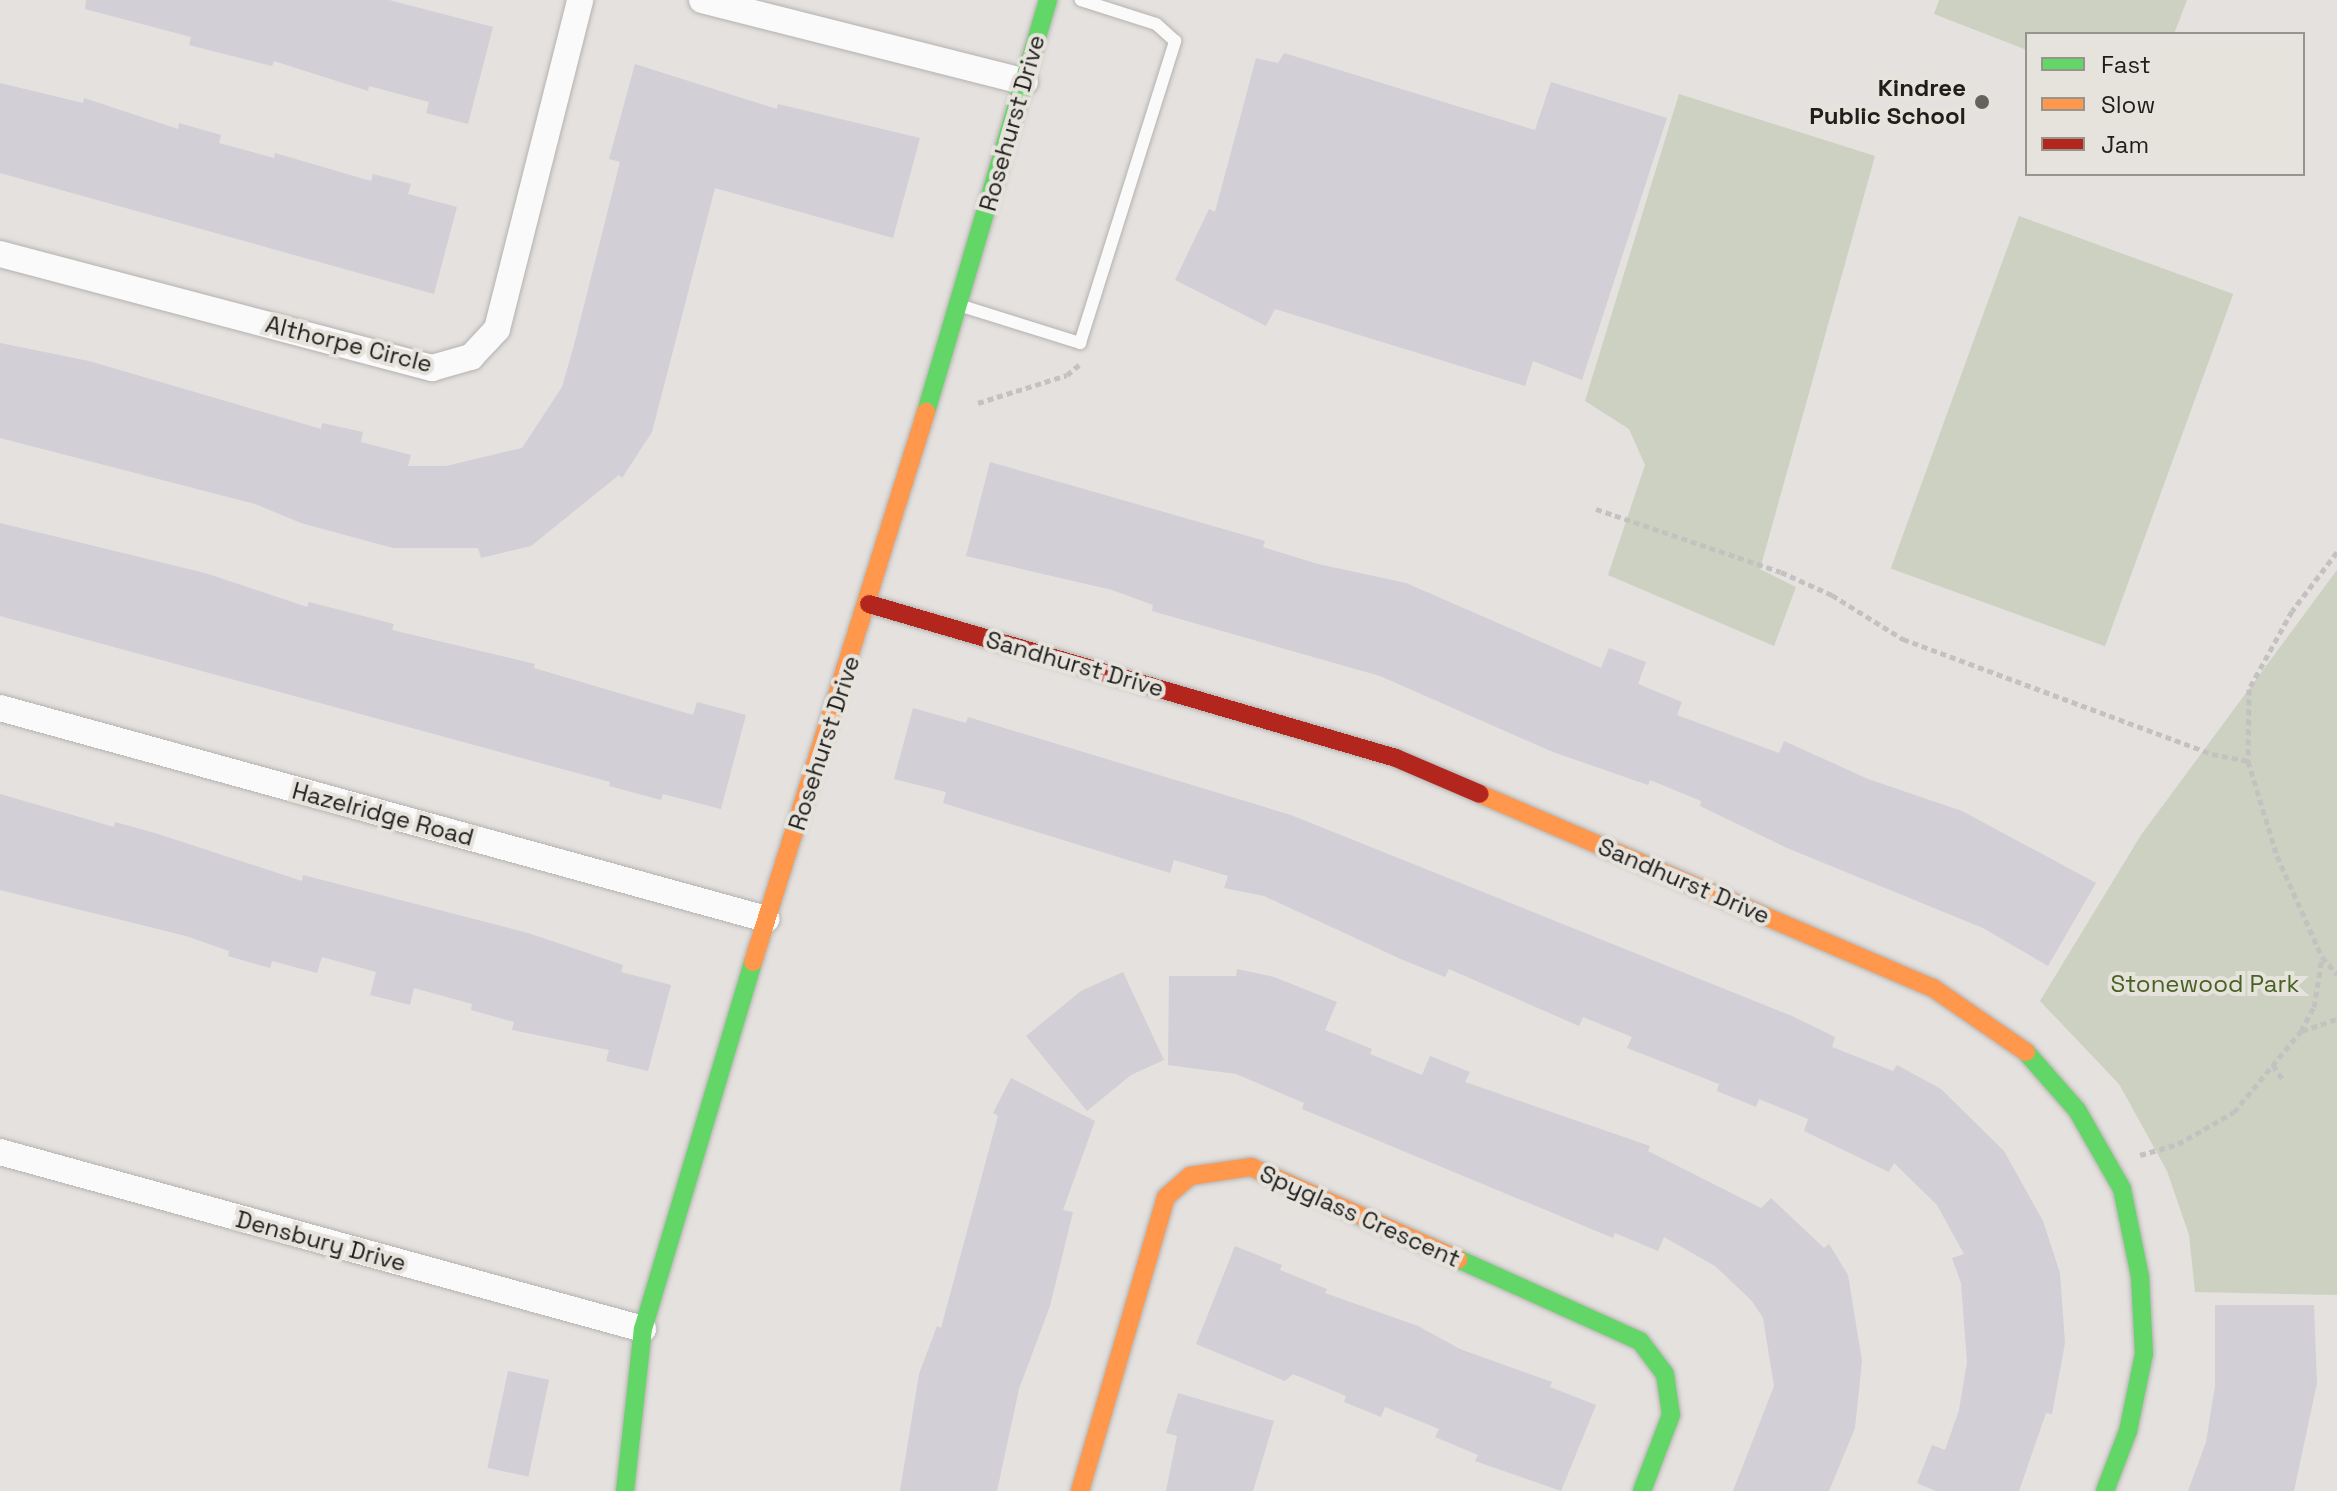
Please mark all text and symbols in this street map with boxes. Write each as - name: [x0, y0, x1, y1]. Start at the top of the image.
- street label: Rosehurst Drive: [973, 32, 1051, 214]
- legend: [2025, 32, 2305, 176]
- text: Fast: [2101, 49, 2151, 80]
- place label: Kindree Public School: [1809, 74, 1966, 130]
- text: Slow: [2101, 89, 2155, 120]
- marker: Kindree Public School: [1973, 93, 1991, 111]
- text: Jam: [2101, 129, 2149, 160]
- street label: Althorpe Circle: [263, 309, 435, 379]
- street label: Sandhurst Drive: [983, 625, 1167, 703]
- street label: Rosehurst Drive: [782, 652, 866, 834]
- street label: Hazelridge Road: [289, 776, 477, 852]
- street label: Sandhurst Drive: [1594, 832, 1774, 930]
- park label: Stonewood Park: [2110, 970, 2300, 998]
- street label: Spyglass Crescent: [1255, 1159, 1465, 1273]
- street label: Densbury Drive: [233, 1204, 409, 1278]

